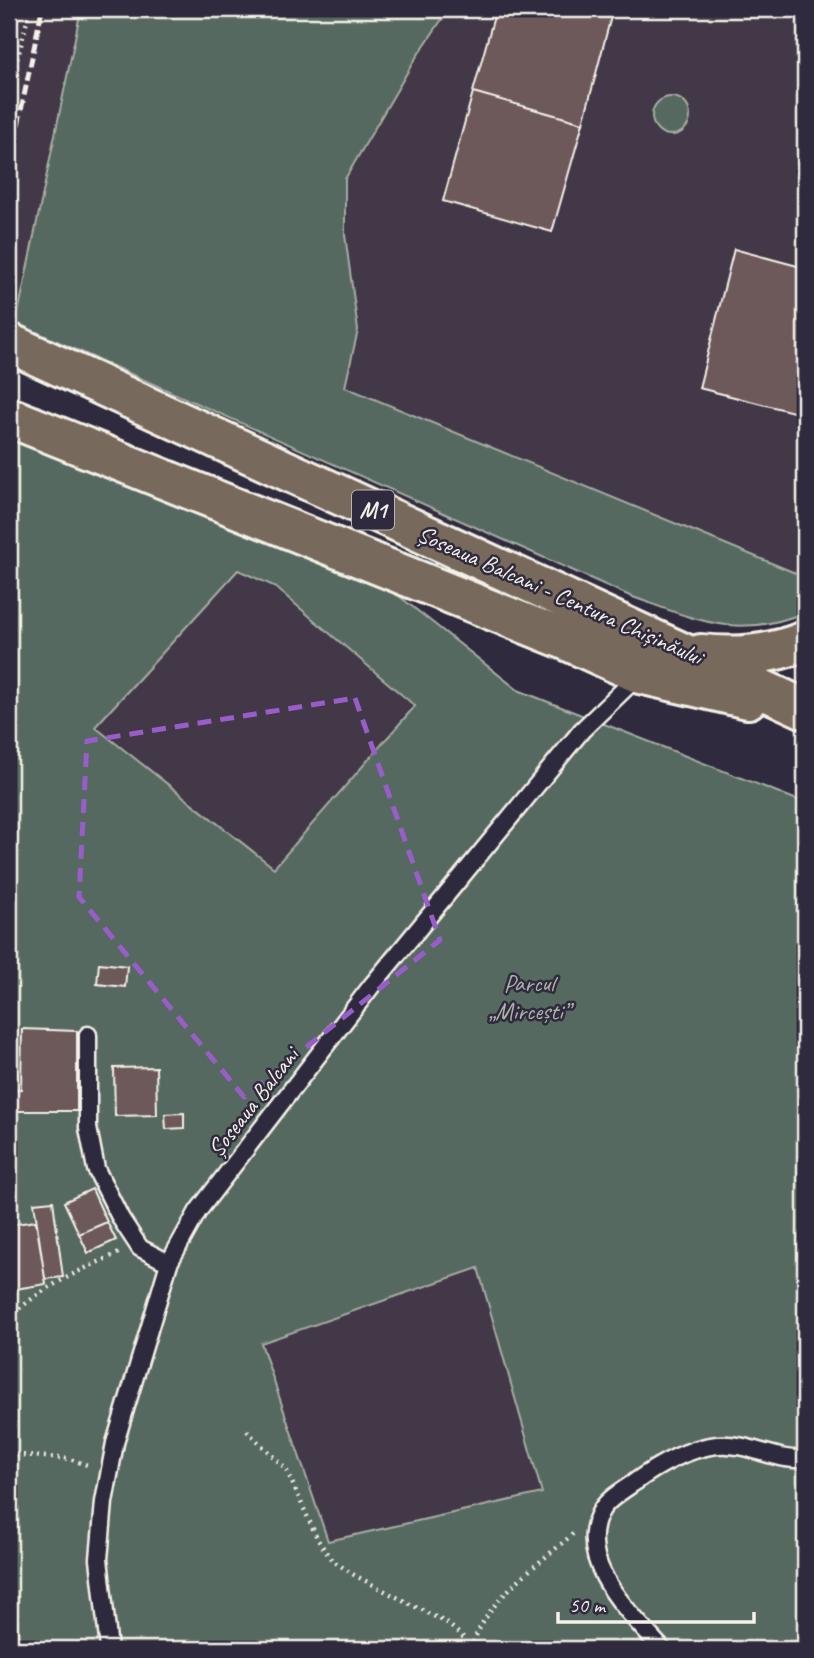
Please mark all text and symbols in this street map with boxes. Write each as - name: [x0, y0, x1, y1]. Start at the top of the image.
- road number: M1: [352, 490, 394, 530]
- street label: Șoseaua Balcani - Centura Chișinăului: [413, 518, 710, 673]
- park label: Parcul „Mircești”: [489, 968, 575, 1026]
- street label: Șoseaua Balcani: [201, 1039, 307, 1163]
- scale bar: [558, 1581, 754, 1625]
- text: 50 m: [569, 1592, 607, 1618]

